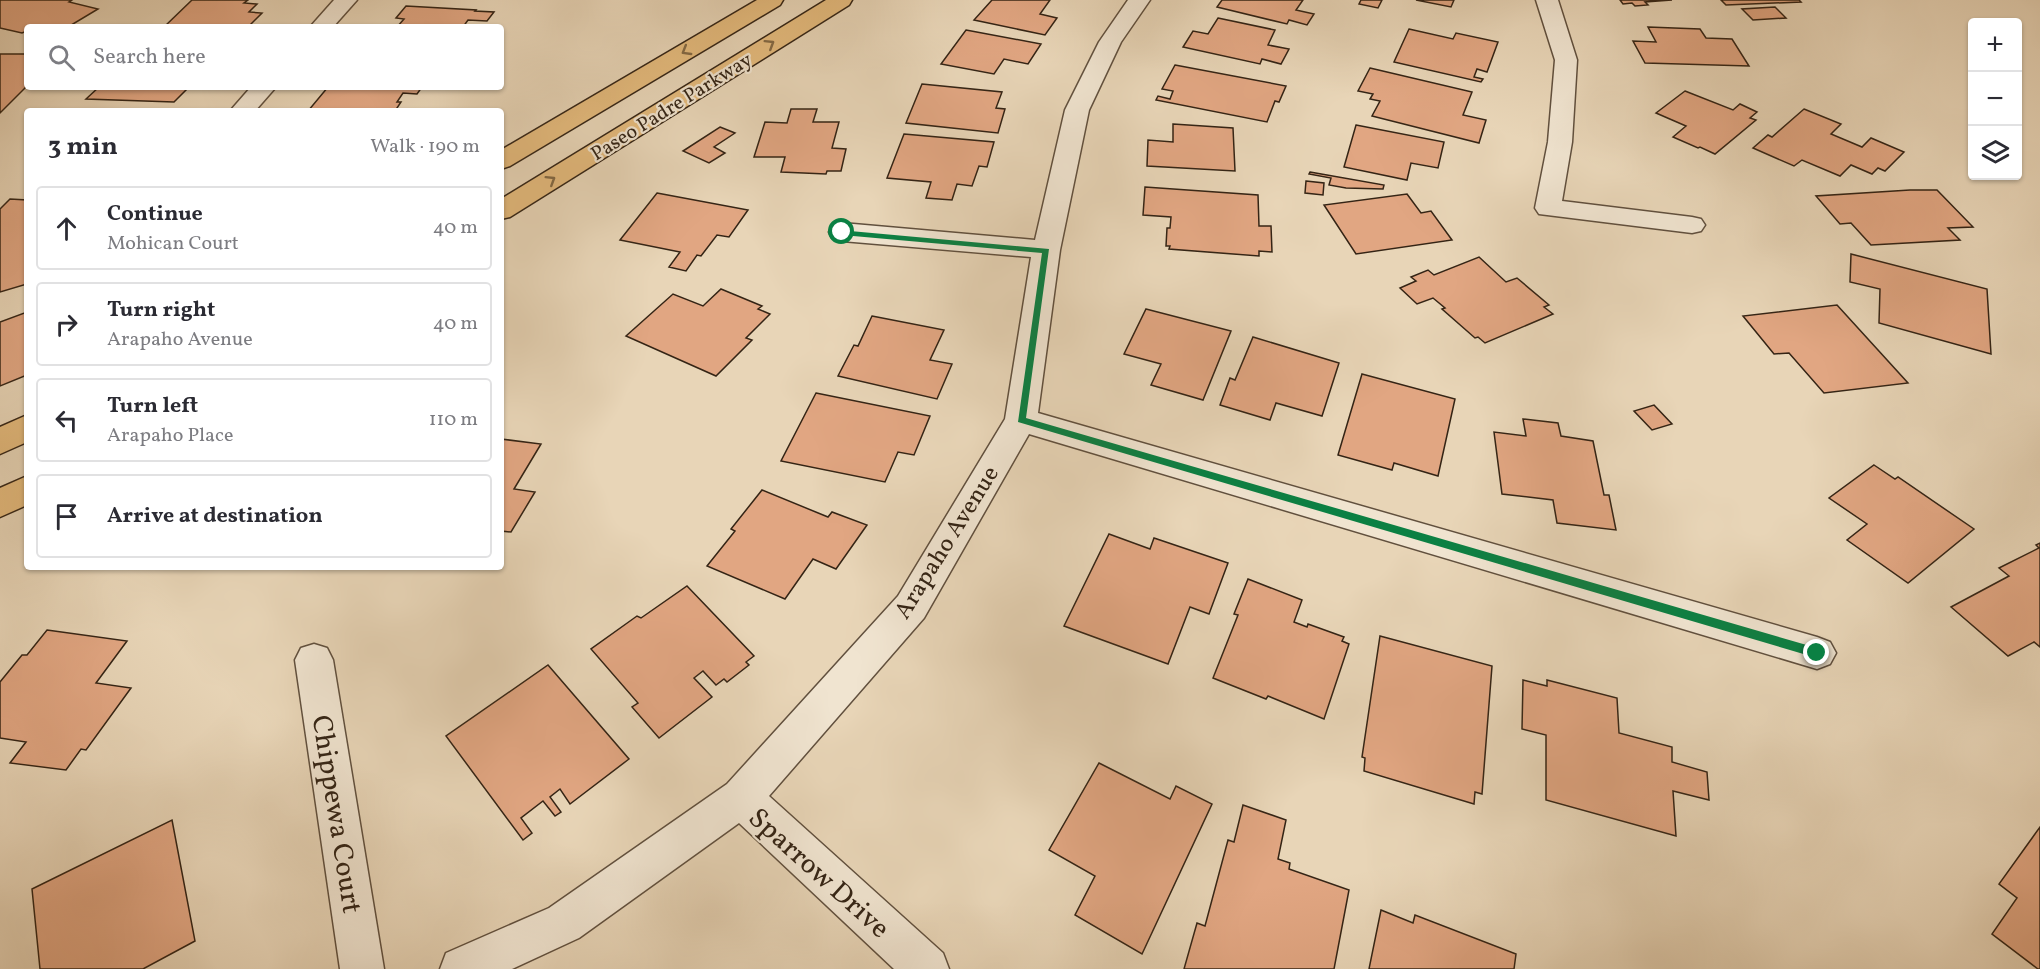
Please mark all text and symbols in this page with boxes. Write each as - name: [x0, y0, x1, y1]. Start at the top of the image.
- map controls: [1968, 18, 2022, 180]
- button: +: [1968, 18, 2022, 72]
- search box: [24, 24, 504, 90]
- one-way arrow: [764, 40, 774, 52]
- icon: search: [45, 41, 78, 74]
- text: Search here: [93, 42, 206, 73]
- one-way arrow: [682, 44, 692, 56]
- street label: Paseo Padre Parkway: [586, 47, 758, 169]
- button: −: [1968, 72, 2022, 126]
- button: layers: [1968, 126, 2022, 180]
- text: 3 min: [48, 129, 118, 165]
- text: Walk · 190 m: [370, 133, 480, 161]
- one-way arrow: [545, 176, 555, 188]
- text: Continue: [107, 199, 203, 230]
- icon: ahead: [50, 212, 83, 245]
- text: 40 m: [433, 214, 478, 242]
- route start: [828, 218, 854, 244]
- text: Mohican Court: [107, 230, 239, 258]
- text: Turn right: [107, 295, 215, 326]
- icon: right: [50, 308, 83, 341]
- text: 40 m: [433, 310, 478, 338]
- text: Arapaho Avenue: [107, 326, 253, 354]
- text: Turn left: [107, 391, 198, 422]
- icon: left: [50, 404, 83, 437]
- text: 110 m: [429, 406, 478, 434]
- text: Arapaho Place: [107, 422, 233, 450]
- street label: Arapaho Avenue: [887, 460, 1008, 626]
- icon: arrive: [50, 500, 83, 533]
- text: Arrive at destination: [107, 501, 323, 532]
- route end: [1803, 639, 1829, 665]
- street label: Chippewa Court: [301, 712, 370, 916]
- street label: Sparrow Drive: [739, 800, 898, 948]

